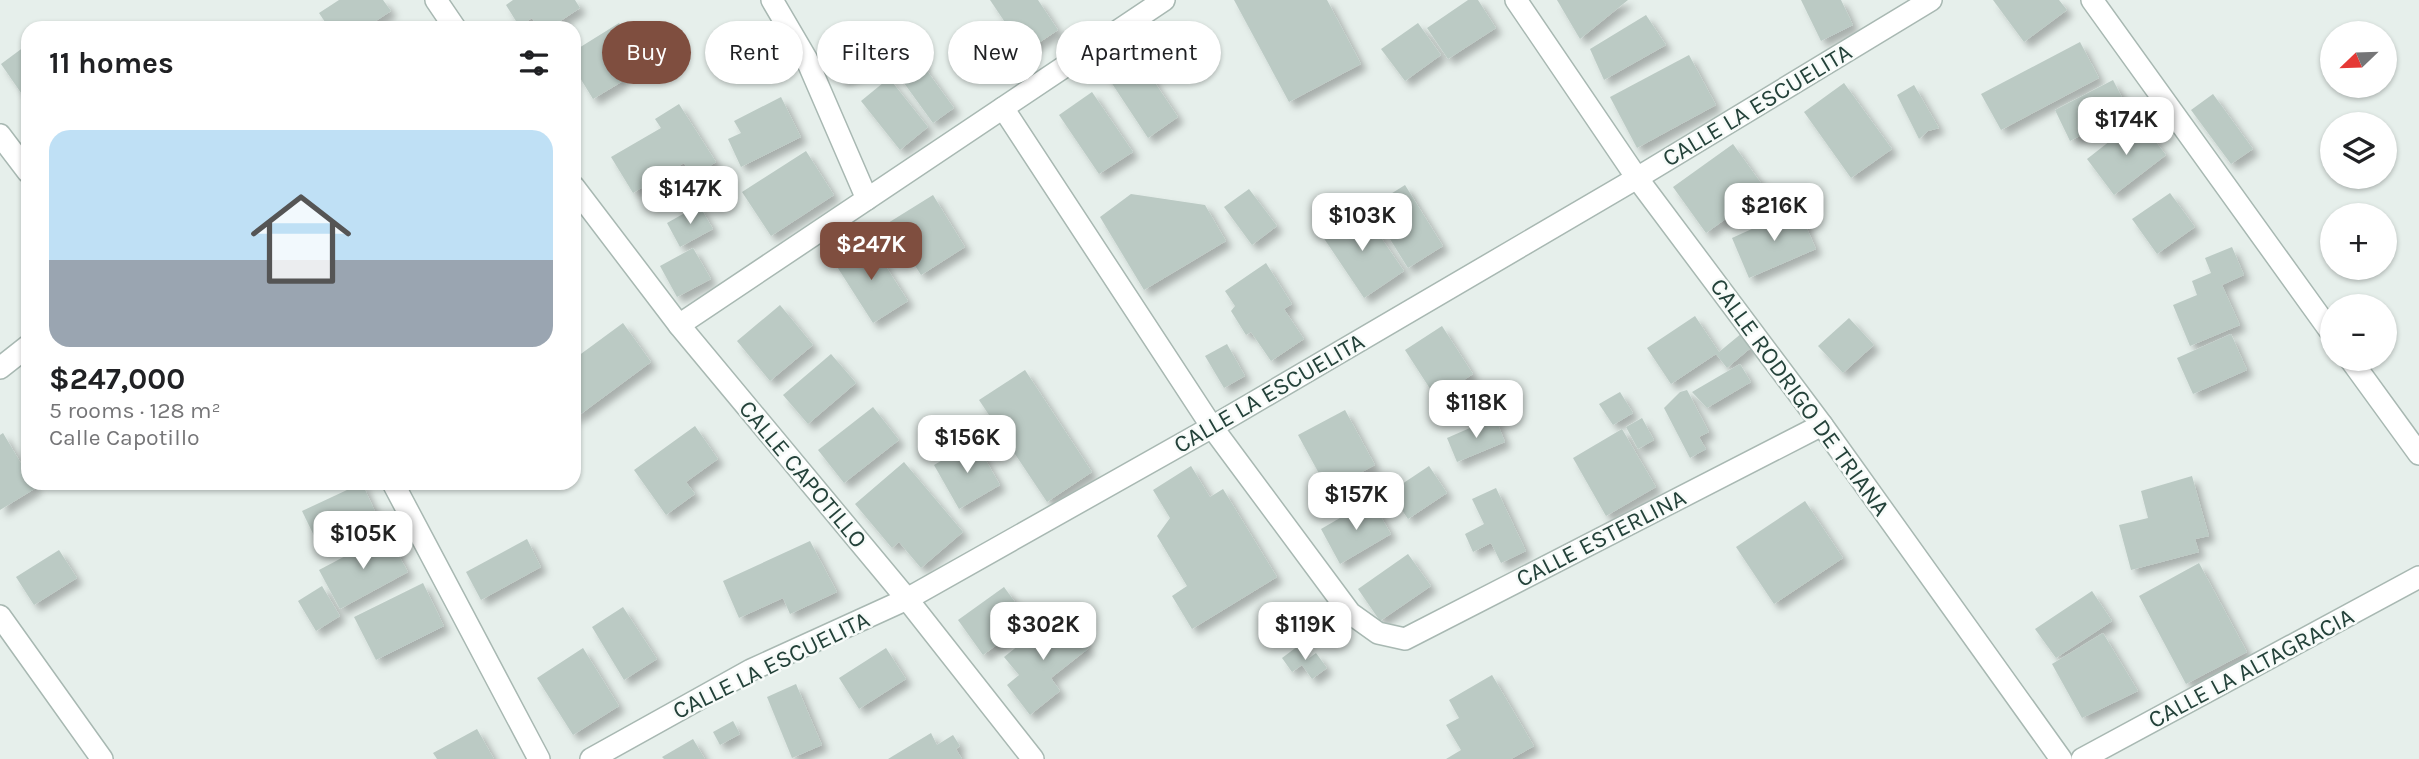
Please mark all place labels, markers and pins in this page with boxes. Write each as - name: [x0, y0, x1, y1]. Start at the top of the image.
- pin: $174K: [2077, 97, 2175, 157]
- pin: $147K: [641, 166, 739, 226]
- pin: $216K: [1725, 184, 1823, 243]
- pin: $103K: [1313, 194, 1411, 253]
- pin: $247K: [822, 222, 920, 282]
- pin: $118K: [1427, 380, 1525, 440]
- pin: $156K: [918, 416, 1016, 475]
- pin: $157K: [1307, 472, 1405, 532]
- pin: $105K: [314, 512, 412, 571]
- pin: $302K: [994, 602, 1092, 662]
- pin: $119K: [1256, 602, 1354, 662]

